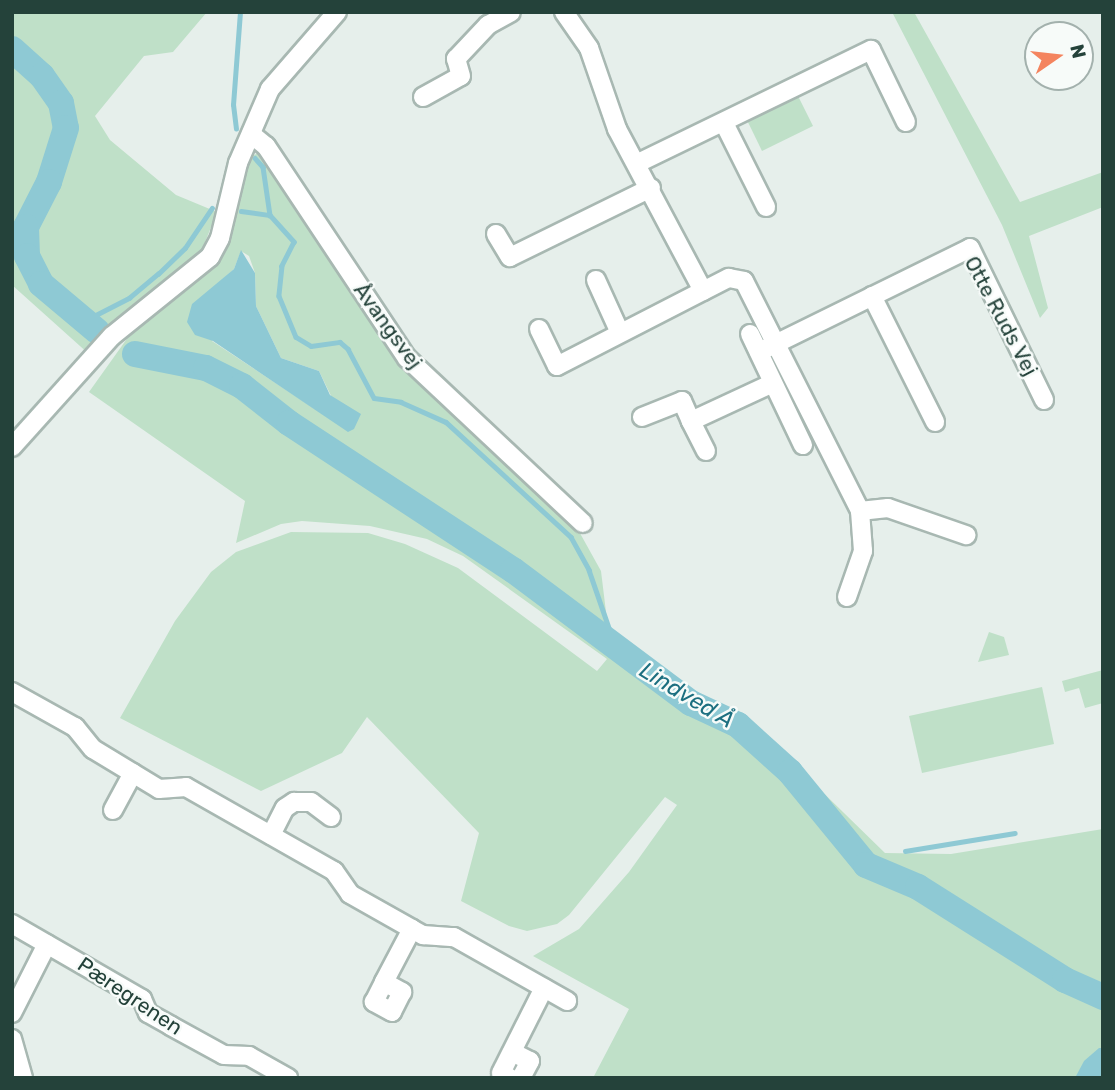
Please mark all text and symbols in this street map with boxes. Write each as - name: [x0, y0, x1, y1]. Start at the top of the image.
- north arrow: [1024, 21, 1094, 91]
- text: N: [1065, 42, 1091, 61]
- street label: Otte Ruds Vej: [959, 252, 1043, 380]
- street label: Åvangsvej: [348, 278, 428, 374]
- water label: Lindved Å: [634, 656, 740, 734]
- street label: Pæregrenen: [73, 952, 187, 1040]

